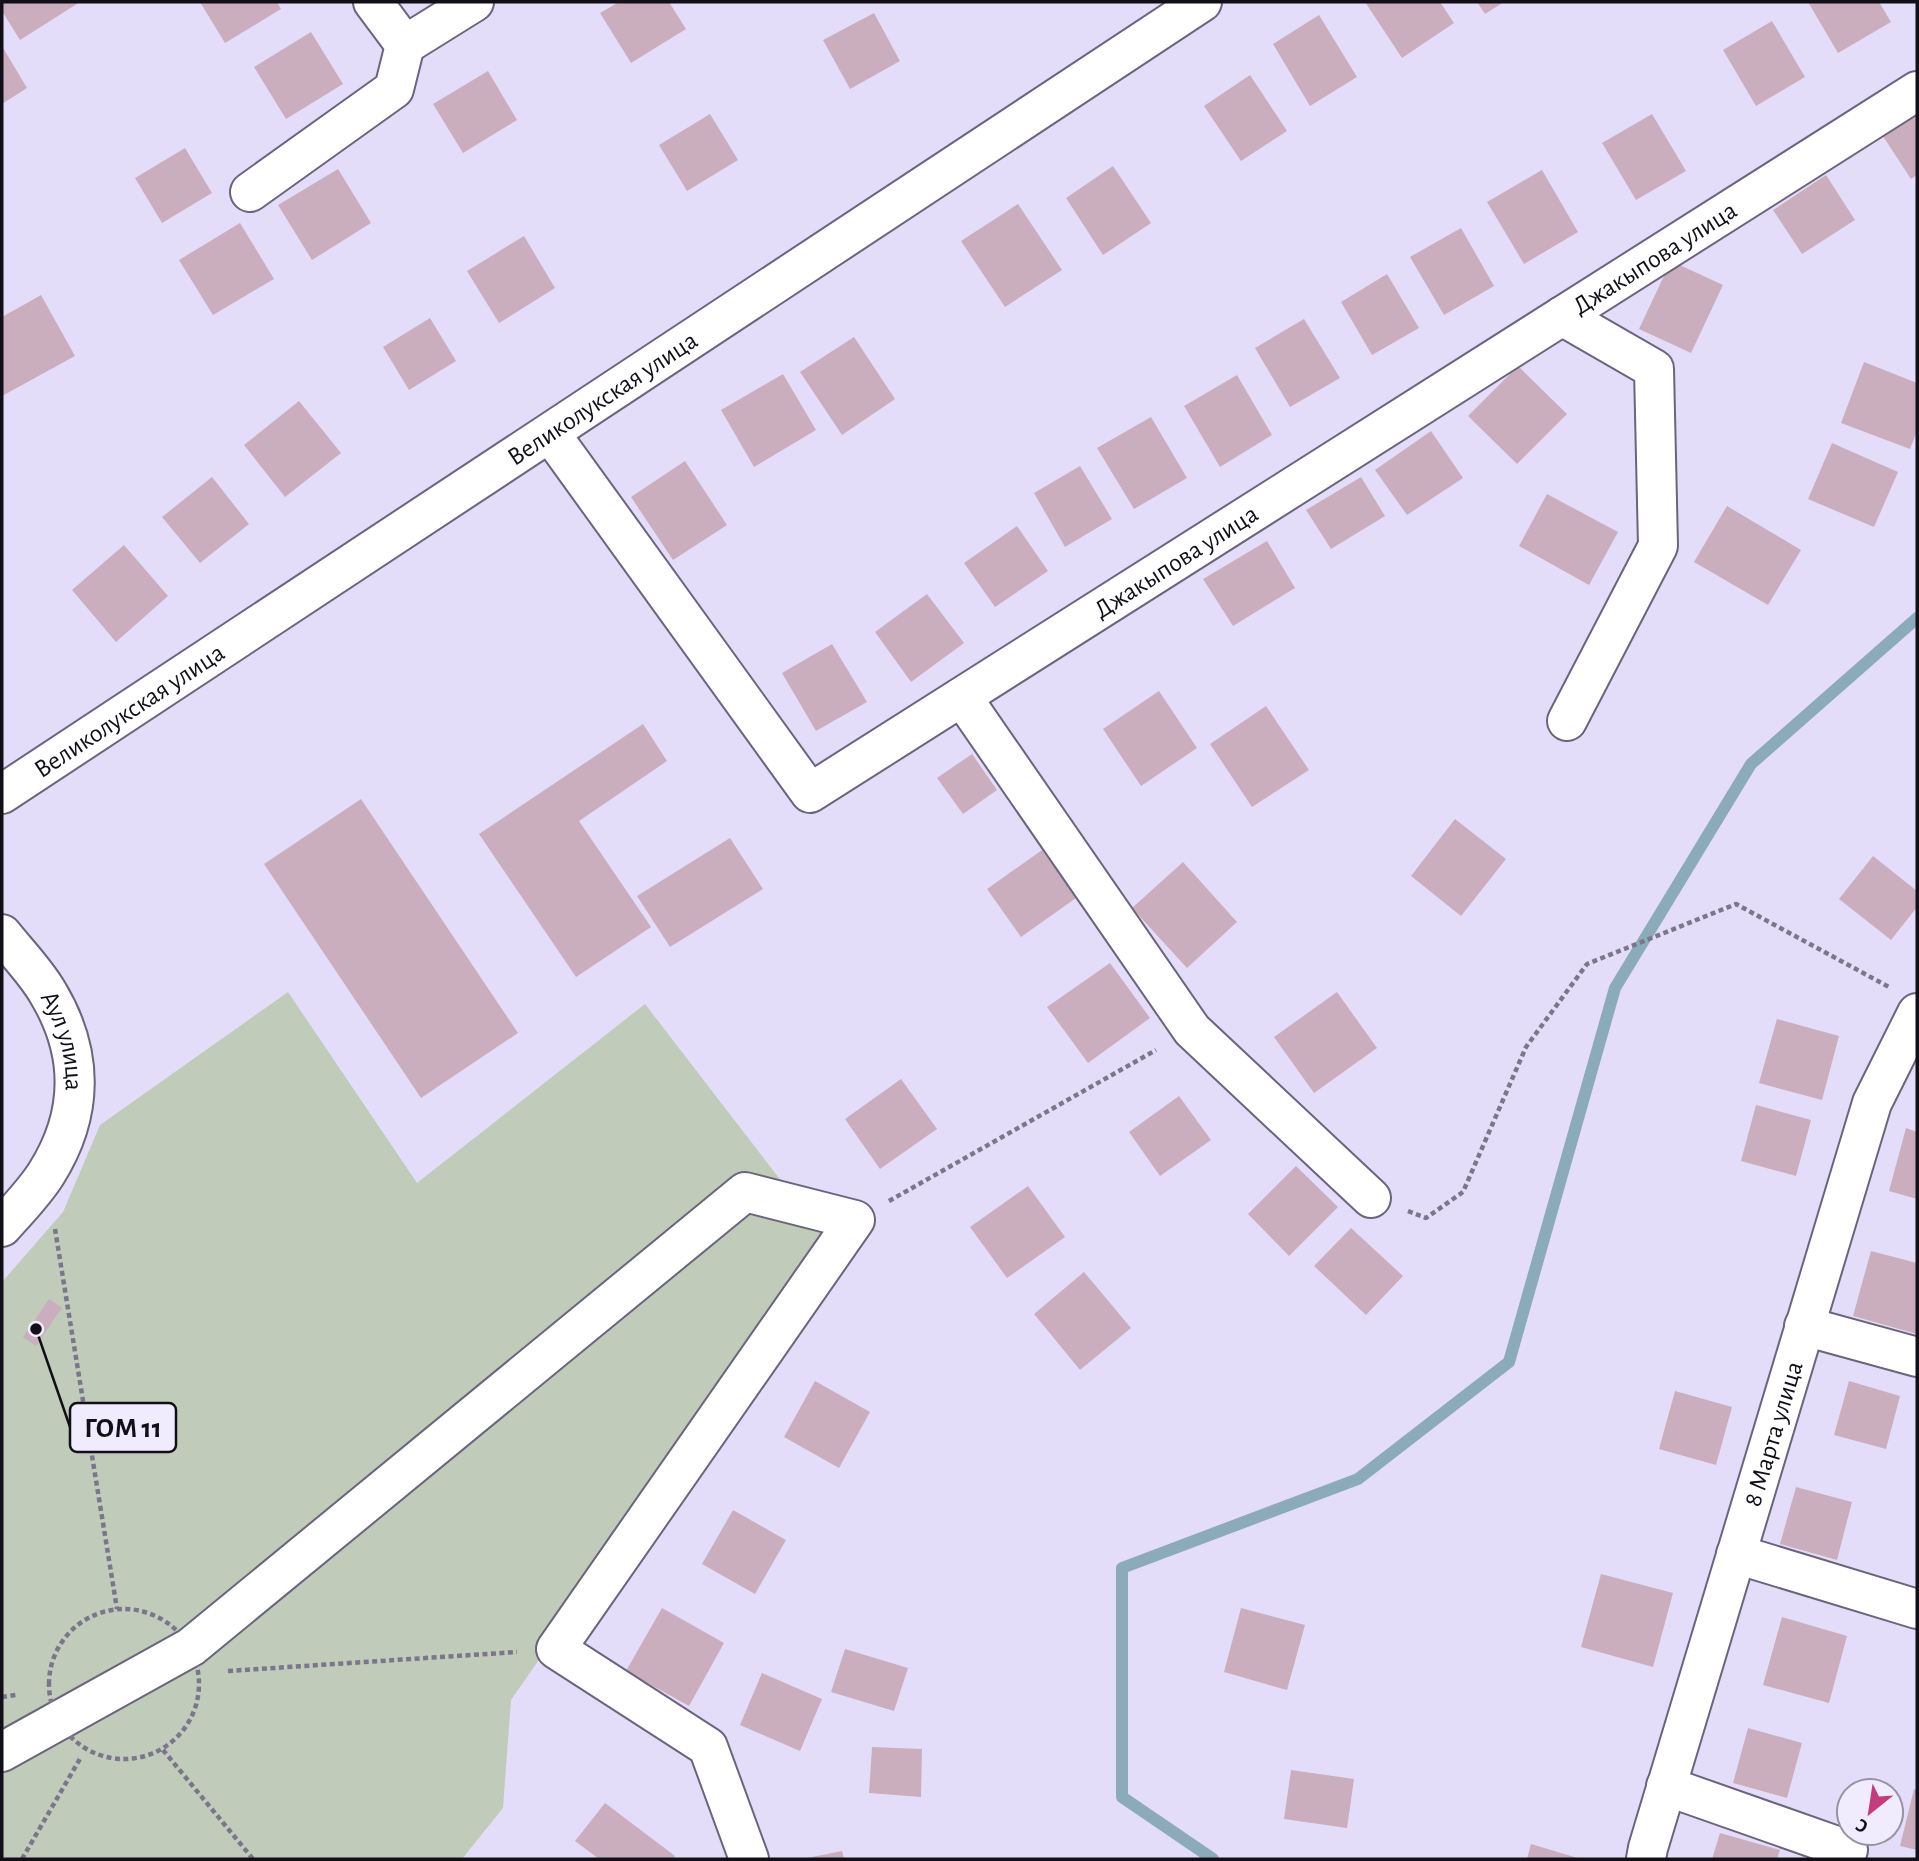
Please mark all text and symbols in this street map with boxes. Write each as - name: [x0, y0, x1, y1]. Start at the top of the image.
- street label: Джакыпова улица: [1568, 197, 1742, 320]
- street label: Великолукская улица: [503, 327, 702, 471]
- street label: Джакыпова улица: [1090, 500, 1263, 623]
- street label: Великолукская улица: [30, 639, 229, 783]
- street label: Аул улица: [36, 986, 87, 1091]
- street label: 8 Марта улица: [1740, 1358, 1808, 1509]
- callout: ГОМ 11: [70, 1403, 176, 1452]
- text: ГОМ 11: [84, 1415, 162, 1443]
- north arrow: [1835, 1777, 1905, 1847]
- text: С: [1853, 1815, 1872, 1836]

